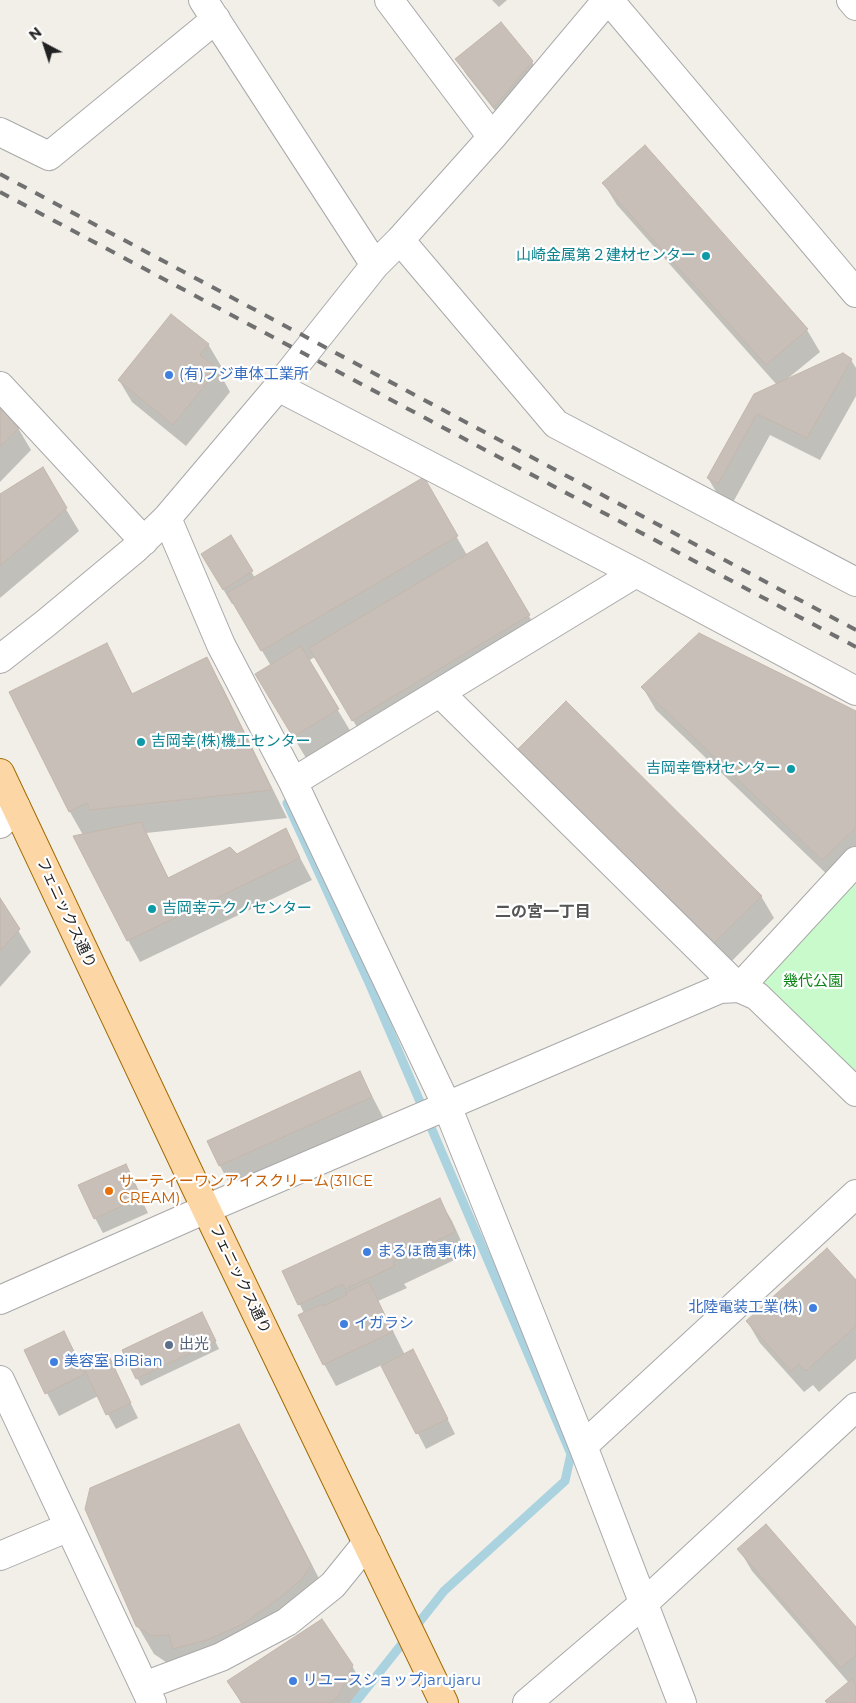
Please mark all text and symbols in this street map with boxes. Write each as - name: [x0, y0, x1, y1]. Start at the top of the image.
- north arrow: [20, 20, 70, 70]
- text: N: [25, 23, 45, 44]
- place label: 山崎金属第２建材センター: [516, 247, 696, 265]
- marker: 山崎金属第２建材センター: [700, 250, 712, 262]
- place label: (有)フジ車体工業所: [179, 366, 309, 384]
- marker: (有)フジ車体工業所: [163, 369, 175, 381]
- place label: 吉岡幸(株)機工センター: [151, 733, 311, 751]
- marker: 吉岡幸(株)機工センター: [135, 736, 147, 748]
- place label: 吉岡幸管材センター: [646, 760, 781, 778]
- marker: 吉岡幸管材センター: [785, 763, 797, 775]
- street label: フェニックス通り: [32, 855, 100, 971]
- place label: 吉岡幸テクノセンター: [162, 900, 312, 918]
- district label: 二の宮一丁目: [495, 902, 591, 922]
- marker: 吉岡幸テクノセンター: [146, 903, 158, 915]
- park label: 幾代公園: [783, 973, 843, 991]
- place label: サーティーワンアイスクリーム(31ICE CREAM): [119, 1173, 373, 1208]
- marker: サーティーワンアイスクリーム(31ICE CREAM): [103, 1185, 115, 1197]
- street label: フェニックス通り: [206, 1221, 274, 1337]
- place label: まるほ商事(株): [377, 1243, 477, 1261]
- marker: まるほ商事(株): [361, 1246, 373, 1258]
- place label: 北陸電装工業(株): [688, 1299, 803, 1317]
- marker: 北陸電装工業(株): [807, 1302, 819, 1314]
- place label: イガラシ: [354, 1315, 414, 1333]
- marker: イガラシ: [338, 1318, 350, 1330]
- place label: 出光: [179, 1336, 209, 1354]
- marker: 出光: [163, 1339, 175, 1351]
- place label: 美容室 BiBian: [64, 1353, 163, 1371]
- marker: 美容室 BiBian: [48, 1356, 60, 1368]
- place label: リユースショップjarujaru: [303, 1672, 481, 1690]
- marker: リユースショップjarujaru: [287, 1675, 299, 1687]

